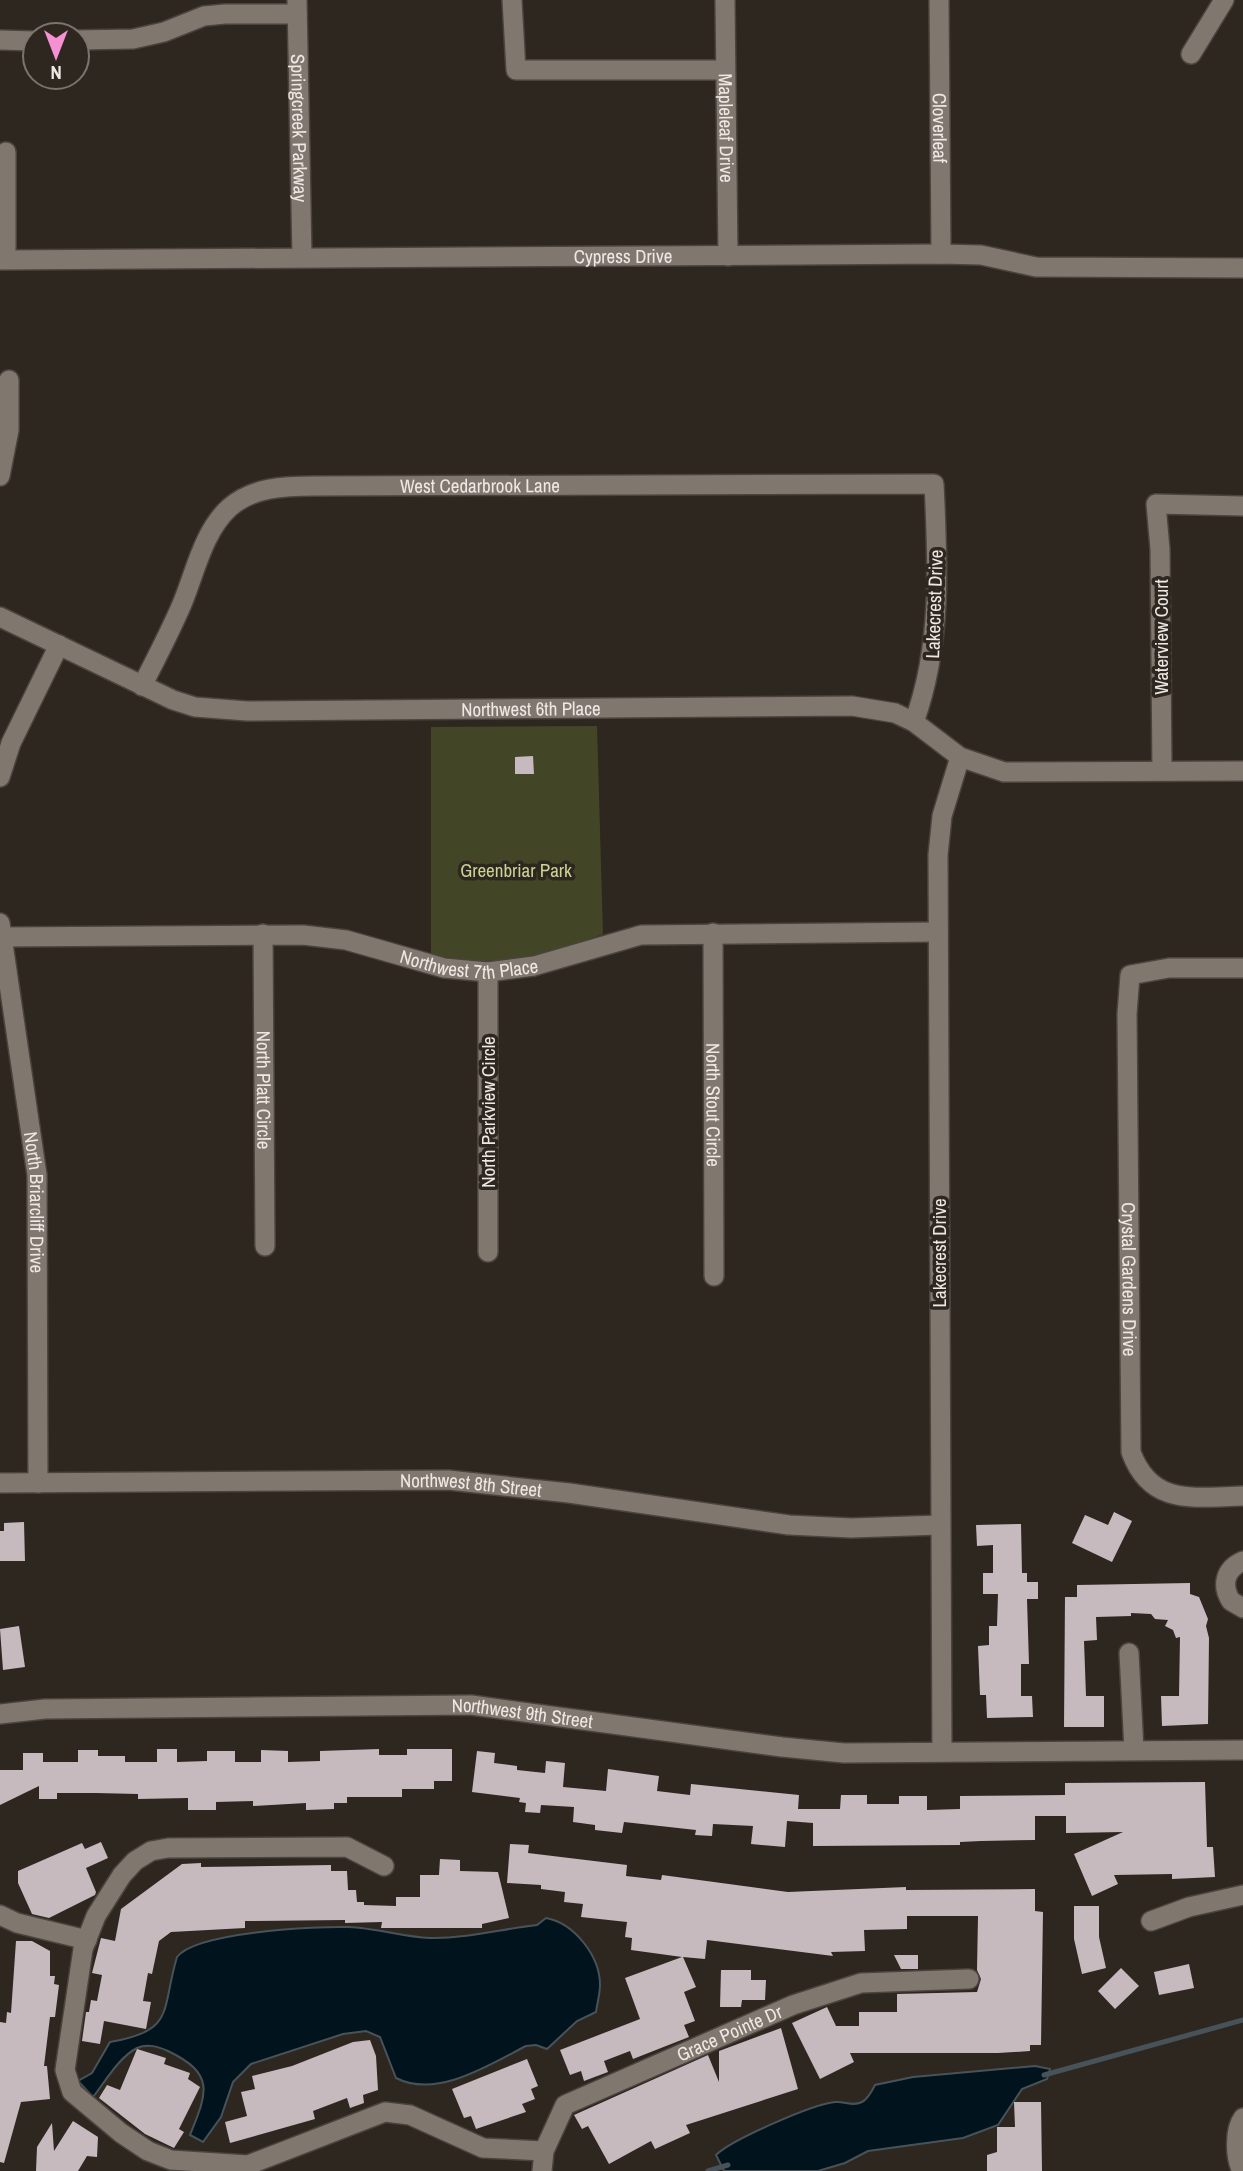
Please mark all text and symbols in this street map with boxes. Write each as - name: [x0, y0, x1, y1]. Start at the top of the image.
- north arrow: [21, 21, 91, 91]
- street label: Springcreek Parkway: [285, 54, 314, 203]
- text: N: [50, 60, 62, 86]
- street label: Mapleleaf Drive: [713, 73, 740, 183]
- street label: Cloverleaf: [927, 93, 953, 164]
- street label: Cypress Drive: [574, 243, 672, 269]
- street label: West Cedarbrook Lane: [400, 472, 560, 499]
- street label: Lakecrest Drive: [919, 549, 949, 659]
- street label: Waterview Court: [1148, 579, 1174, 695]
- street label: Northwest 6th Place: [461, 695, 601, 722]
- park label: Greenbriar Park: [460, 857, 572, 883]
- street label: Northwest 7th Place: [397, 943, 540, 985]
- street label: North Platt Circle: [251, 1031, 277, 1149]
- street label: North Parkview Circle: [475, 1036, 501, 1188]
- street label: North Stout Circle: [700, 1043, 727, 1167]
- street label: North Briarcliff Drive: [18, 1130, 50, 1273]
- street label: Lakecrest Drive: [926, 1198, 952, 1308]
- street label: Crystal Gardens Drive: [1116, 1202, 1143, 1356]
- street label: Northwest 8th Street: [400, 1467, 544, 1503]
- street label: Northwest 9th Street: [451, 1692, 595, 1734]
- street label: Grace Pointe Dr: [672, 1998, 787, 2068]

